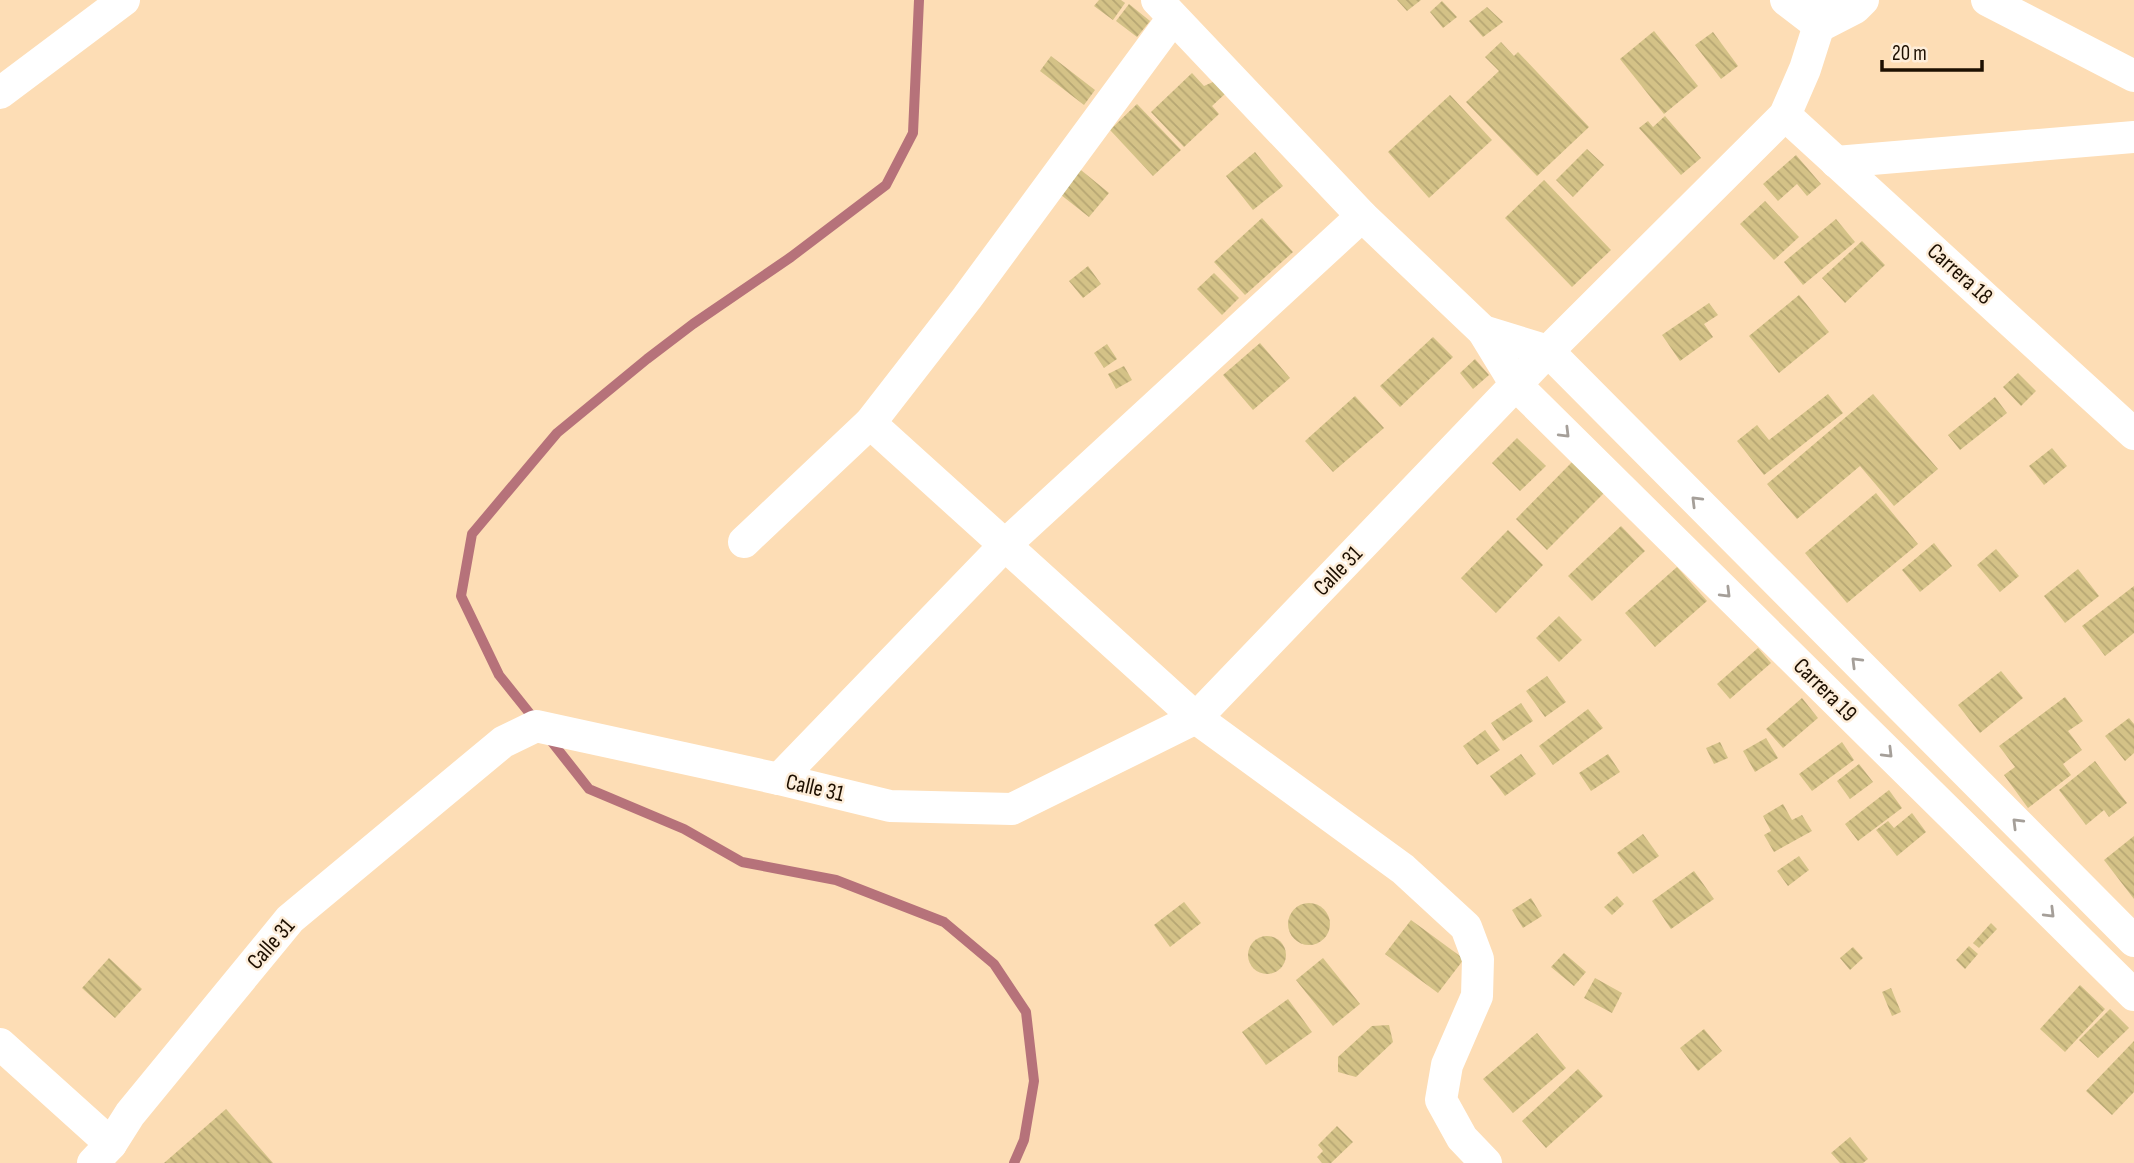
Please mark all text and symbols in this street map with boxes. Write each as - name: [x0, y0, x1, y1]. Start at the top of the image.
- scale bar: [1882, 28, 1982, 72]
- text: 20 m: [1892, 41, 1927, 66]
- street label: Carrera 18: [1921, 237, 1999, 311]
- one-way arrow: [1556, 425, 1569, 438]
- one-way arrow: [1691, 496, 1704, 509]
- street label: Calle 31: [1308, 540, 1368, 602]
- one-way arrow: [1718, 585, 1731, 598]
- street label: Carrera 19: [1787, 652, 1863, 728]
- one-way arrow: [1852, 657, 1865, 670]
- one-way arrow: [1880, 745, 1893, 758]
- street label: Calle 31: [783, 768, 847, 808]
- one-way arrow: [2012, 819, 2025, 832]
- one-way arrow: [2042, 904, 2055, 917]
- street label: Calle 31: [241, 913, 301, 975]

